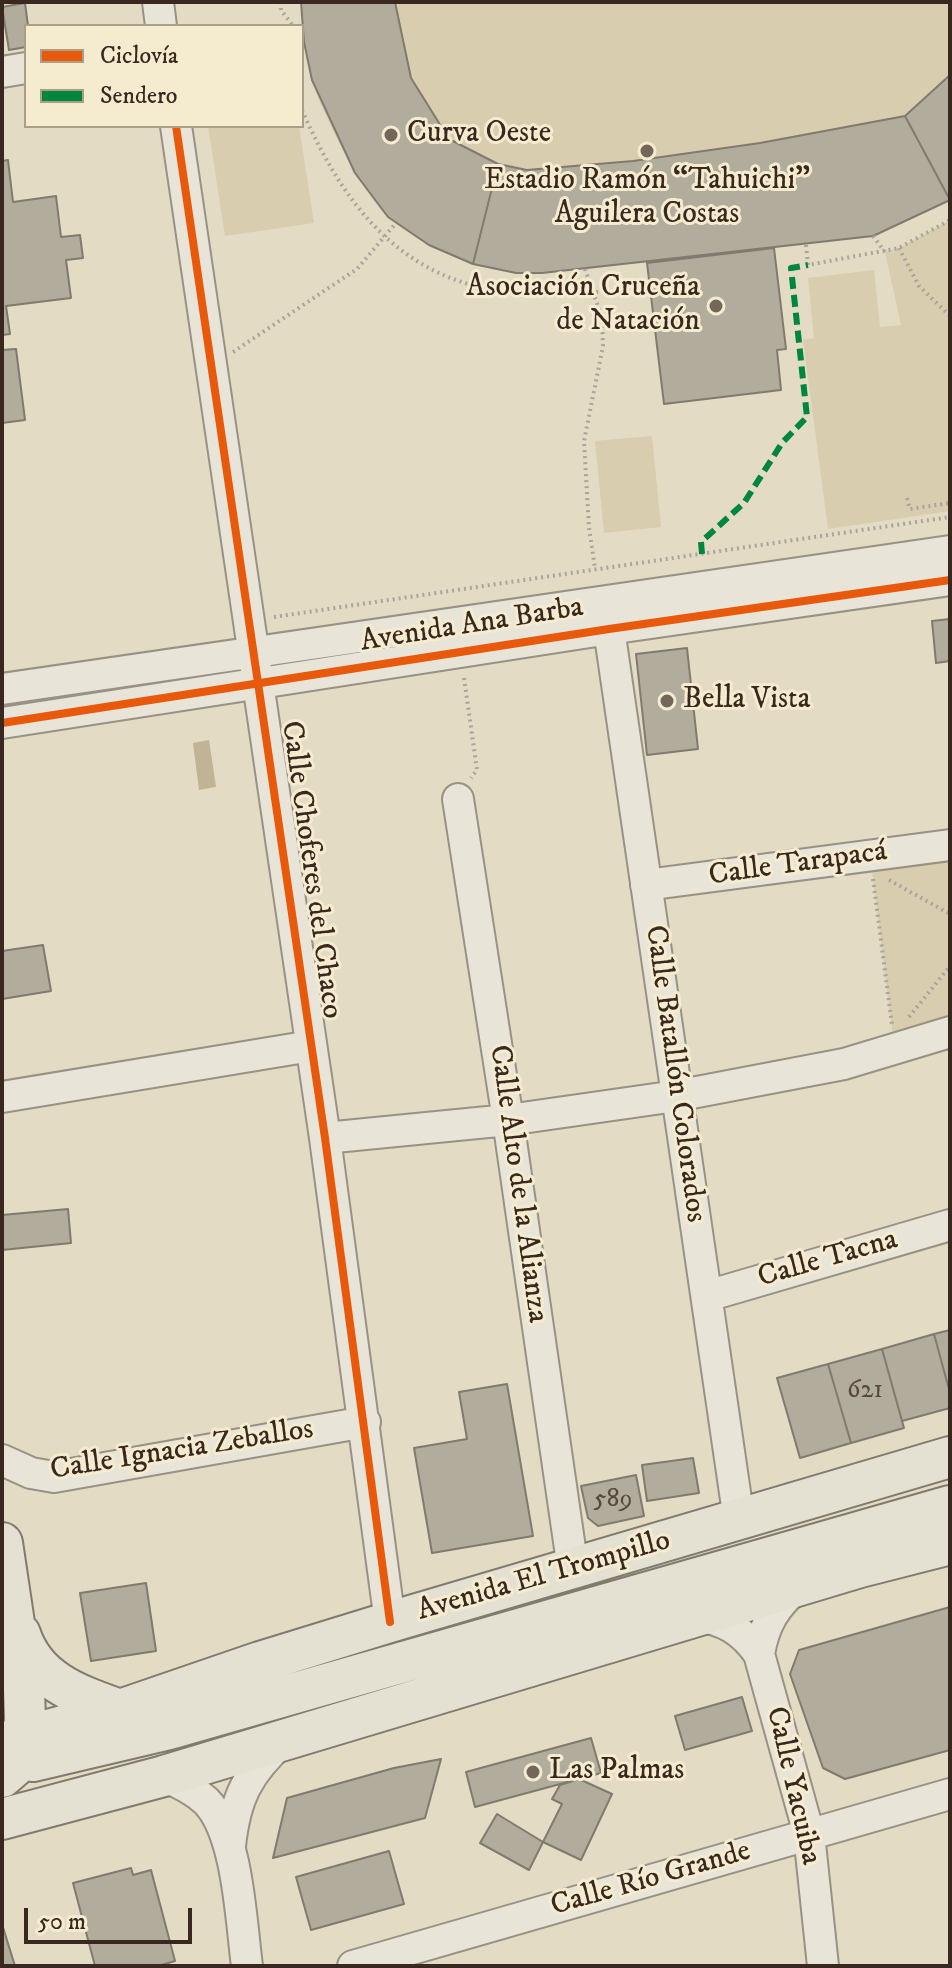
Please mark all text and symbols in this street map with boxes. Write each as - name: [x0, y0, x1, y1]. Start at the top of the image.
- legend: [24, 24, 304, 128]
- text: Ciclovía: [100, 41, 178, 71]
- text: Sendero: [100, 81, 178, 111]
- place label: Curva Oeste: [407, 117, 551, 153]
- marker: Curva Oeste: [382, 126, 400, 144]
- marker: Estadio Ramón “Tahuichi” Aguilera Costas: [638, 142, 656, 160]
- place label: Estadio Ramón “Tahuichi” Aguilera Costas: [484, 164, 810, 234]
- place label: Asociación Cruceña de Natación: [466, 271, 700, 342]
- marker: Asociación Cruceña de Natación: [707, 297, 725, 315]
- street label: Avenida Ana Barba: [358, 591, 586, 661]
- place label: Bella Vista: [683, 683, 810, 719]
- marker: Bella Vista: [658, 692, 676, 710]
- street label: Calle Choferes del Chaco: [271, 719, 349, 1021]
- street label: Calle Tarapacá: [707, 835, 889, 895]
- street label: Calle Batallón Colorados: [635, 923, 713, 1225]
- street label: Calle Alto de la Alianza: [480, 1043, 554, 1325]
- street label: Calle Tacna: [754, 1223, 902, 1297]
- house number: 621: [847, 1376, 883, 1408]
- street label: Calle Ignacia Zeballos: [48, 1412, 316, 1490]
- house number: 589: [594, 1485, 632, 1517]
- street label: Avenida El Trompillo: [413, 1524, 675, 1630]
- street label: Calle Yacuiba: [756, 1703, 828, 1869]
- place label: Las Palmas: [549, 1754, 684, 1790]
- marker: Las Palmas: [524, 1763, 542, 1781]
- street label: Calle Río Grande: [547, 1834, 755, 1926]
- scale bar: [28, 1892, 196, 1942]
- text: 50 m: [38, 1907, 86, 1937]

